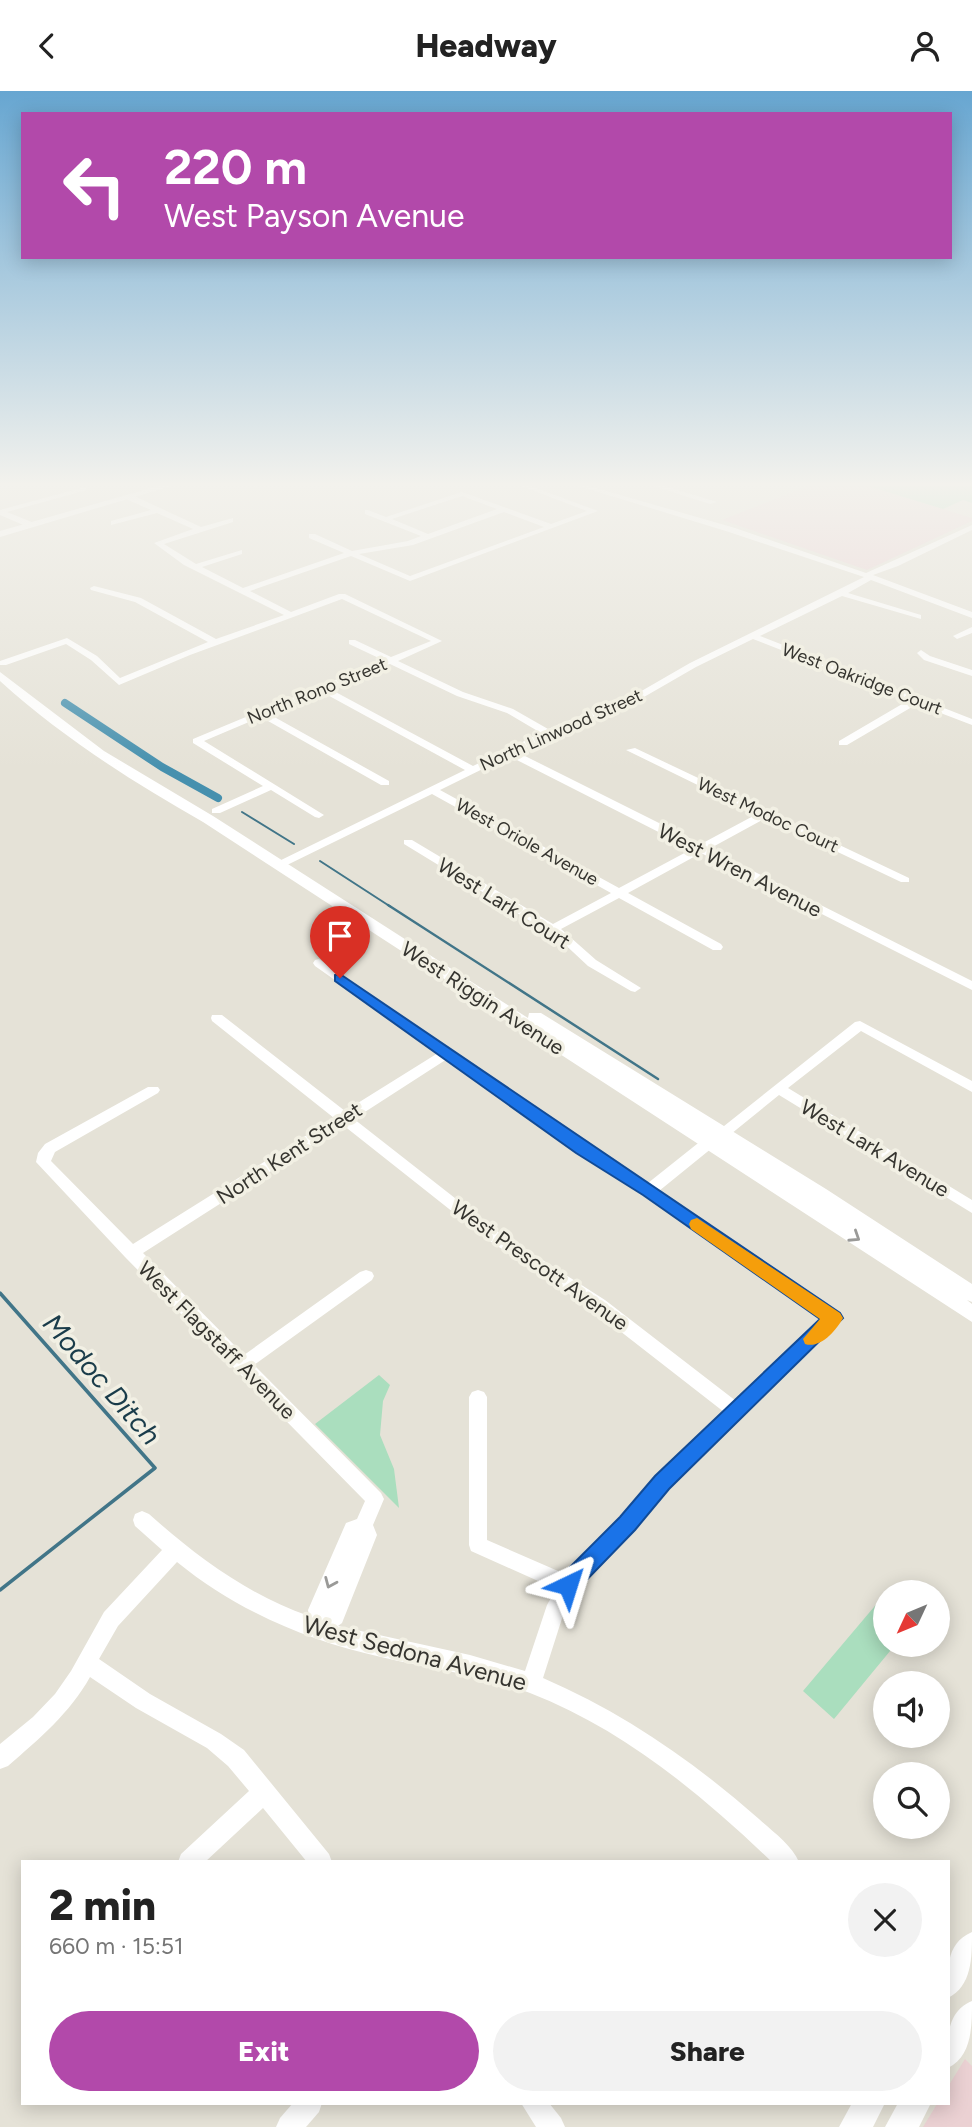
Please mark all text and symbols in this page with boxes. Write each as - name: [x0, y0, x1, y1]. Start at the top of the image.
- icon: back: [28, 27, 66, 65]
- text: Headway: [415, 27, 557, 65]
- icon: person: [906, 27, 944, 65]
- text: 220 m: [164, 137, 307, 196]
- icon: left: [49, 140, 140, 231]
- text: West Payson Avenue: [164, 197, 464, 235]
- street label: West Oakridge Court: [779, 638, 945, 720]
- street label: North Rono Street: [244, 653, 390, 729]
- street label: North Linwood Street: [476, 684, 646, 776]
- street label: West Modoc Court: [694, 773, 842, 857]
- street label: West Oriole Avenue: [452, 794, 602, 890]
- street label: West Wren Avenue: [654, 818, 826, 922]
- street label: West Lark Court: [433, 852, 575, 954]
- pin: [310, 906, 370, 978]
- icon: arrive: [321, 917, 359, 955]
- street label: West Riggin Avenue: [397, 936, 569, 1060]
- street label: West Lark Avenue: [796, 1094, 954, 1202]
- street label: North Kent Street: [212, 1097, 366, 1209]
- street label: West Prescott Avenue: [447, 1195, 633, 1335]
- one-way arrow: [847, 1228, 860, 1241]
- street label: West Flagstaff Avenue: [133, 1256, 301, 1424]
- water label: Modoc Ditch: [36, 1307, 168, 1451]
- position arrow: [531, 1548, 605, 1622]
- one-way arrow: [324, 1576, 338, 1588]
- north arrow: [873, 1580, 950, 1657]
- map controls: [873, 1580, 950, 1839]
- street label: West Sedona Avenue: [300, 1609, 530, 1697]
- button: sound: [873, 1671, 950, 1748]
- button: search: [873, 1762, 950, 1839]
- text: 2 min: [49, 1880, 156, 1931]
- button: close: [848, 1883, 922, 1957]
- text: 660 m · 15:51: [49, 1932, 184, 1960]
- button: Exit: [49, 2011, 479, 2091]
- button: Share: [493, 2011, 922, 2091]

